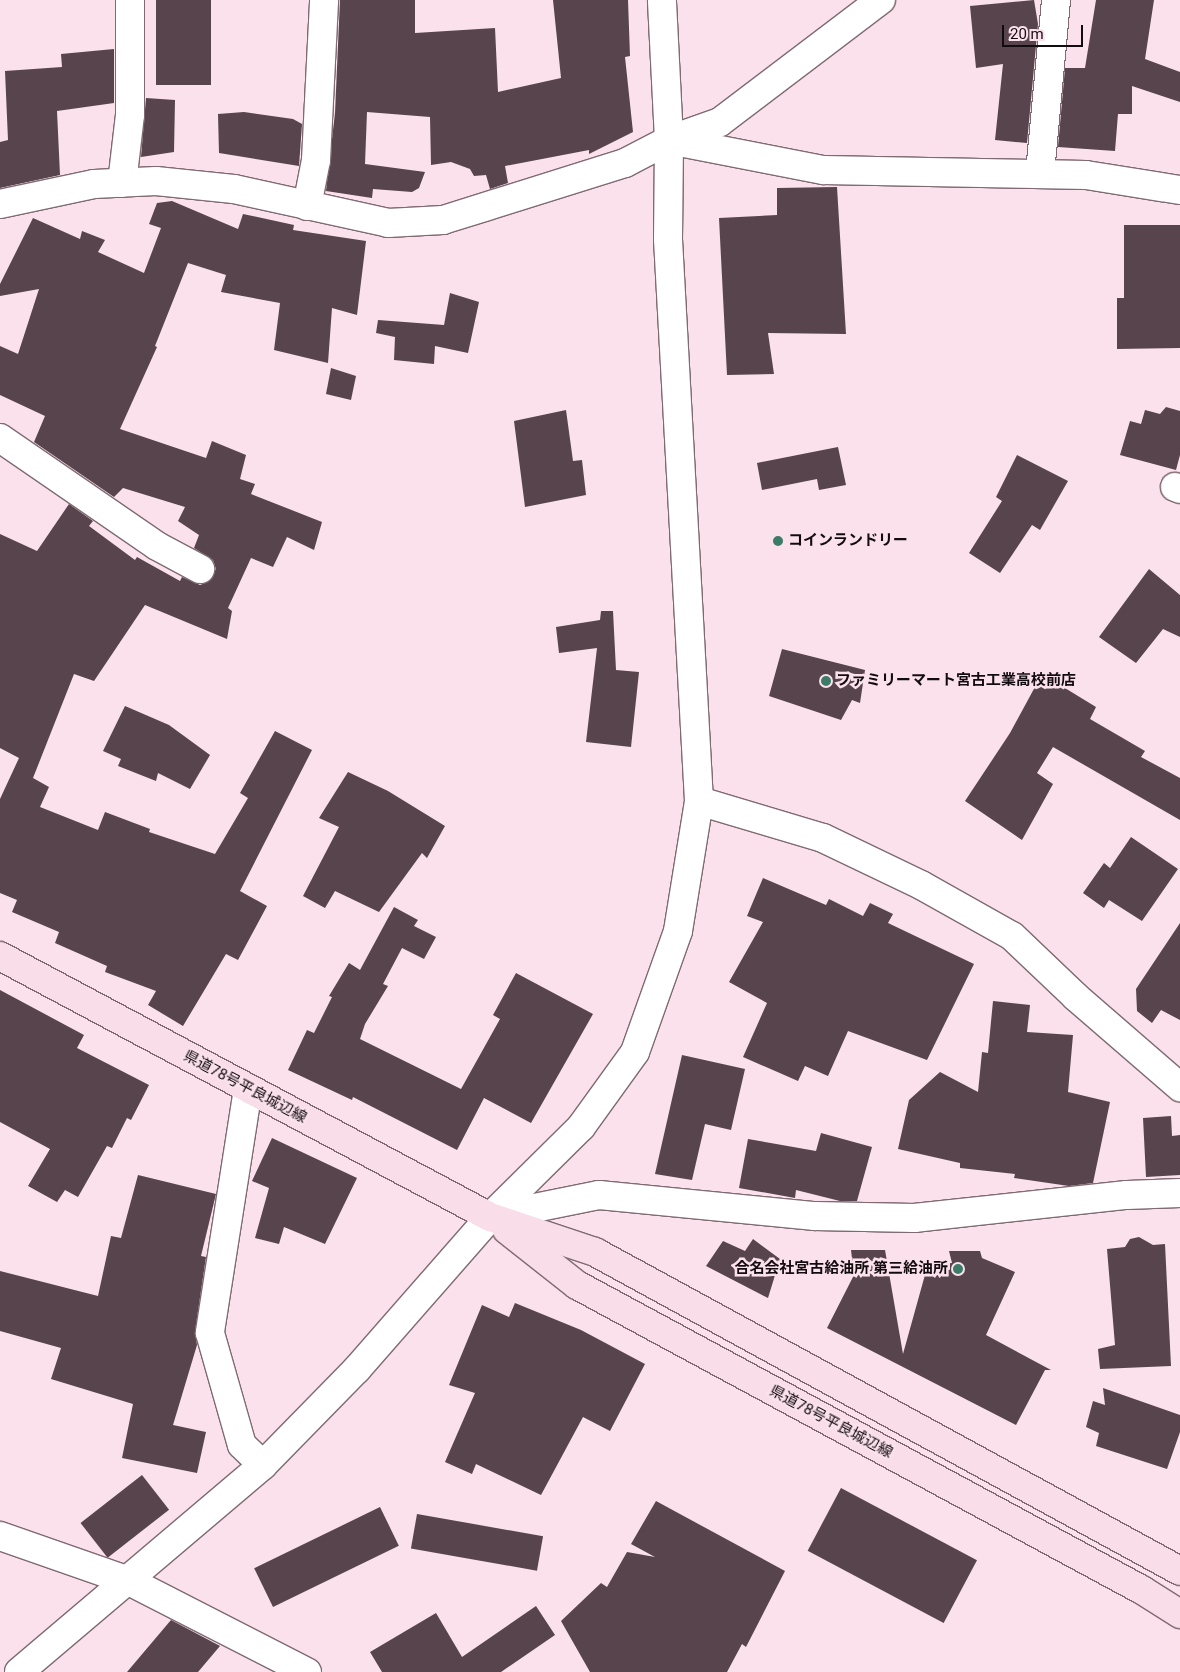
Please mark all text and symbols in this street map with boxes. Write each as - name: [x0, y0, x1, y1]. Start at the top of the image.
- scale bar: [1005, 15, 1086, 47]
- text: 20 m: [1010, 25, 1044, 43]
- place label: コインランドリー: [788, 532, 908, 550]
- marker: コインランドリー: [772, 535, 784, 547]
- place label: ファミリーマート宮古工業高校前店: [836, 672, 1076, 690]
- marker: ファミリーマート宮古工業高校前店: [820, 675, 832, 687]
- street label: 県道78号平良城辺線: [180, 1047, 310, 1127]
- place label: 合名会社宮古給油所 第三給油所: [734, 1260, 948, 1278]
- marker: 合名会社宮古給油所 第三給油所: [952, 1263, 964, 1275]
- street label: 県道78号平良城辺線: [766, 1382, 896, 1462]

